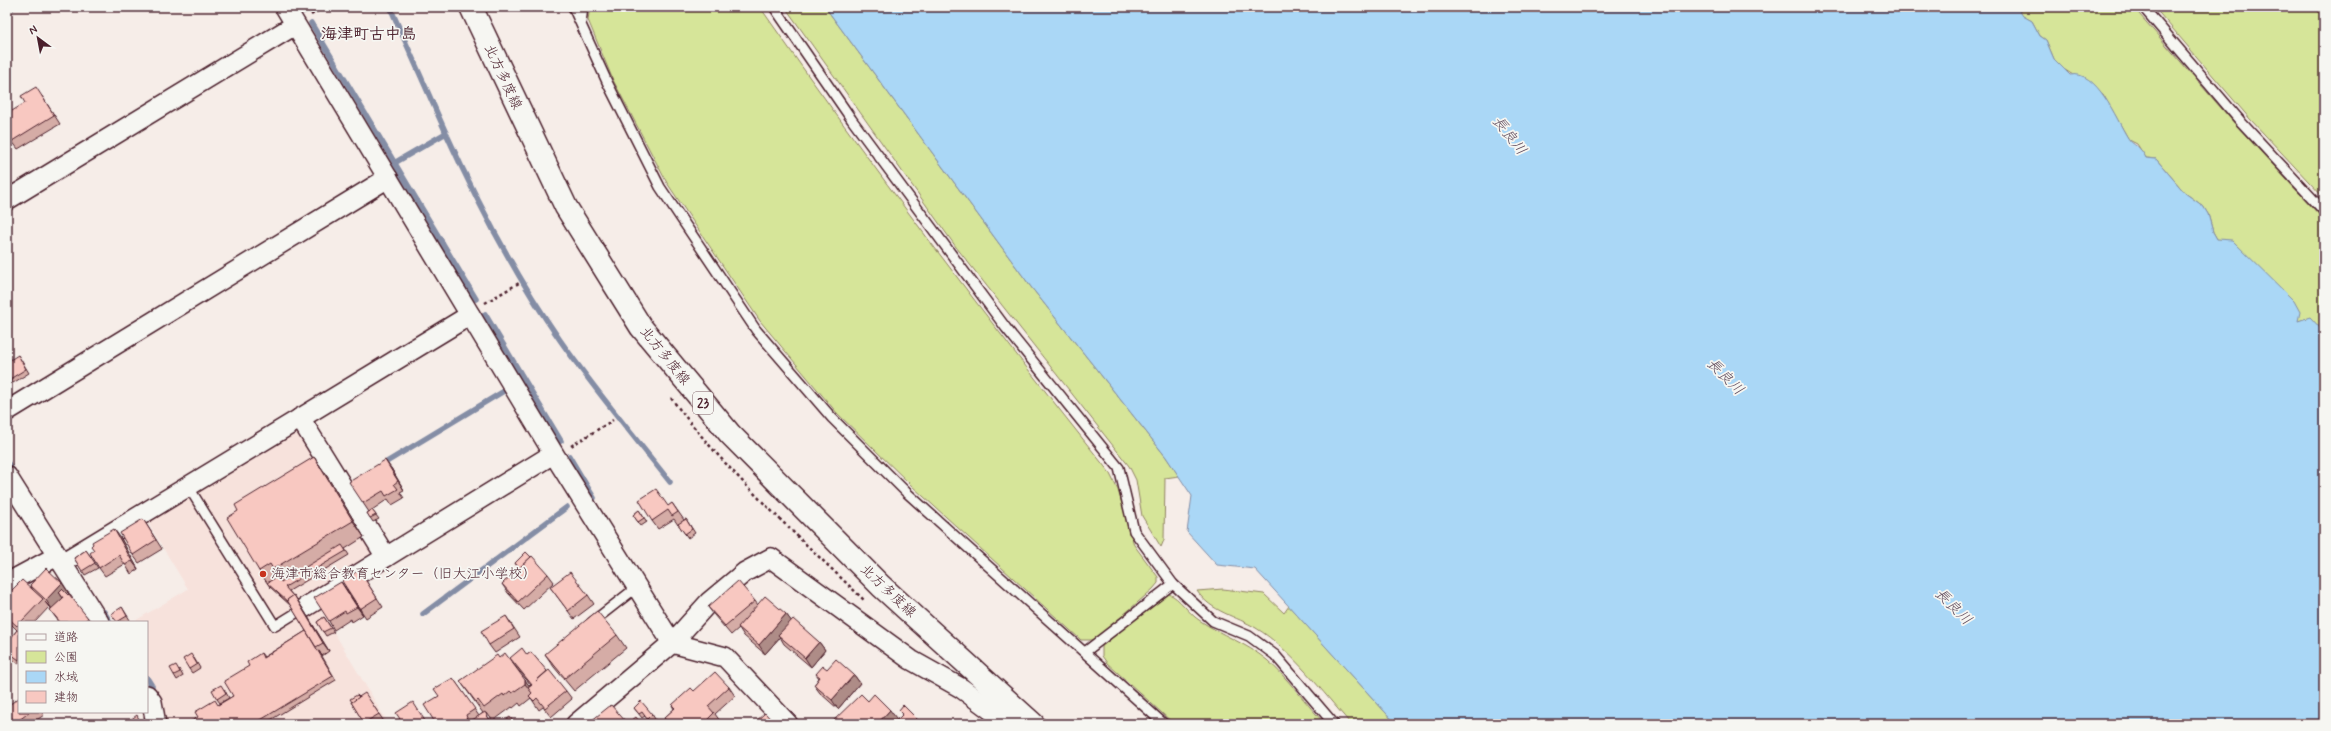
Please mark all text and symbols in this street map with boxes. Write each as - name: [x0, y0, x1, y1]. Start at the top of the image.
- north arrow: [18, 18, 58, 58]
- text: N: [26, 22, 40, 38]
- district label: 海津町古中島: [321, 24, 417, 45]
- street label: 北方多度線: [480, 41, 526, 113]
- water label: 長良川: [1487, 112, 1531, 160]
- street label: 北方多度線: [636, 323, 694, 389]
- water label: 長良川: [1702, 354, 1748, 400]
- road number: 23: [693, 392, 713, 414]
- street label: 北方多度線: [856, 561, 920, 621]
- place label: 海津市総合教育センター（旧大江小学校）: [271, 565, 536, 583]
- marker: 海津市総合教育センター（旧大江小学校）: [258, 569, 268, 579]
- water label: 長良川: [1930, 584, 1976, 630]
- legend: [18, 621, 148, 713]
- text: 道路: [54, 630, 78, 646]
- text: 公園: [54, 650, 78, 666]
- text: 水域: [54, 670, 78, 686]
- text: 建物: [54, 690, 78, 706]

